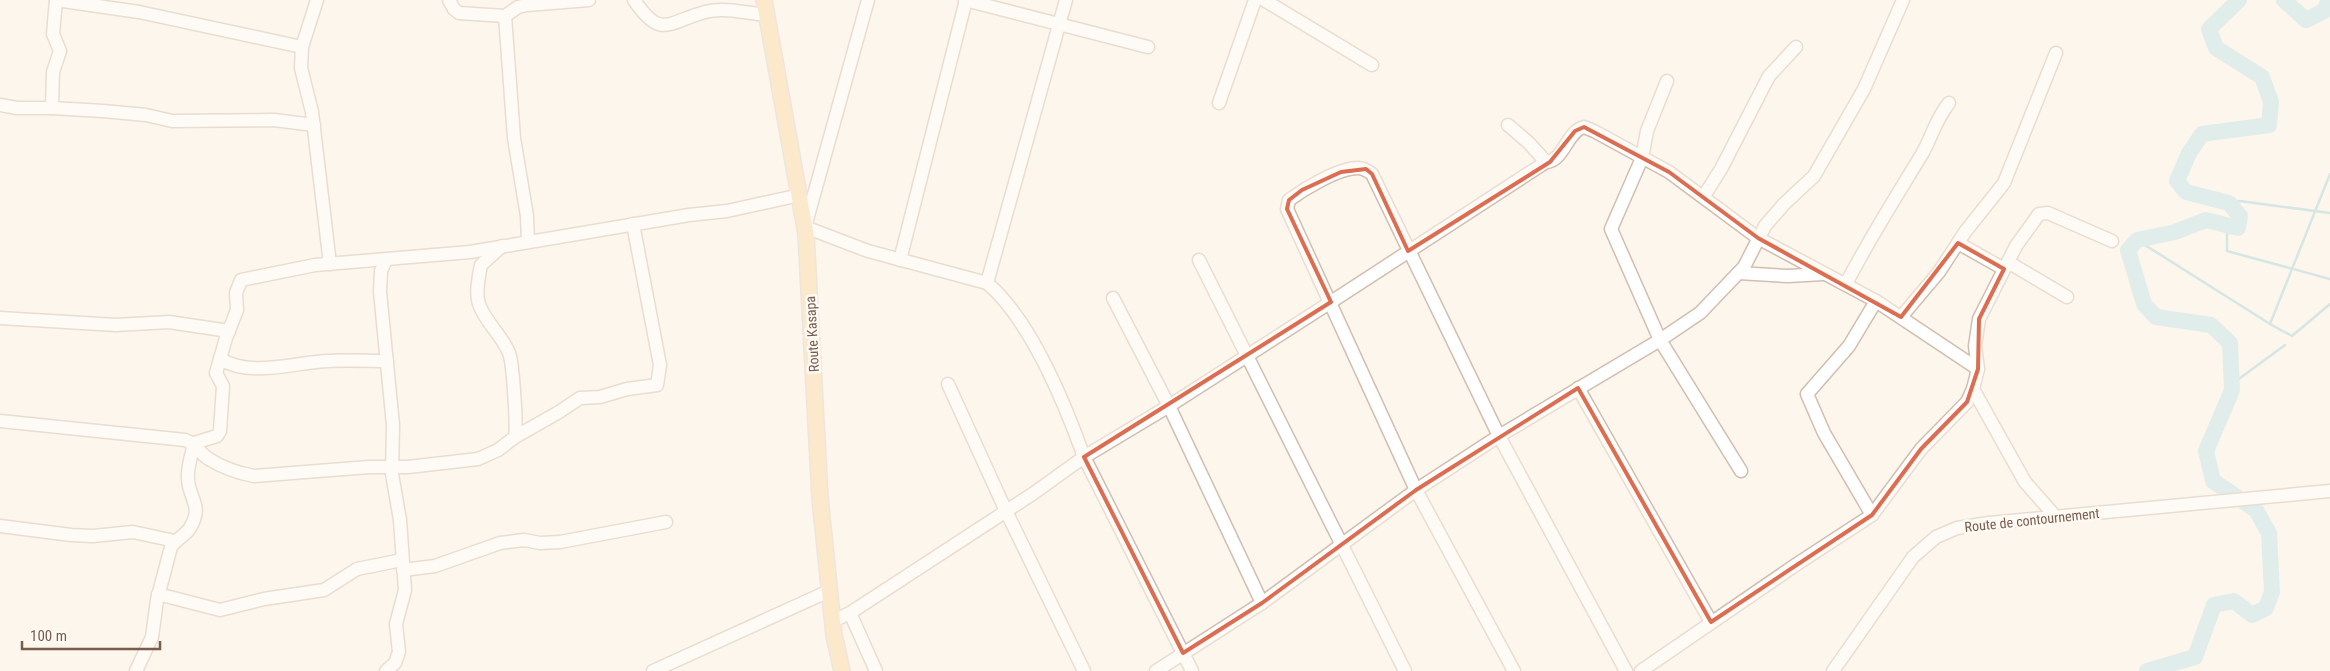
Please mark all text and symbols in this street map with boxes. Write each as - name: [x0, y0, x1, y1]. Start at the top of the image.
- street label: Route Kasapa: [802, 296, 822, 372]
- street label: Route de contournement: [1964, 505, 2100, 535]
- scale bar: [22, 618, 160, 650]
- text: 100 m: [30, 627, 67, 645]

